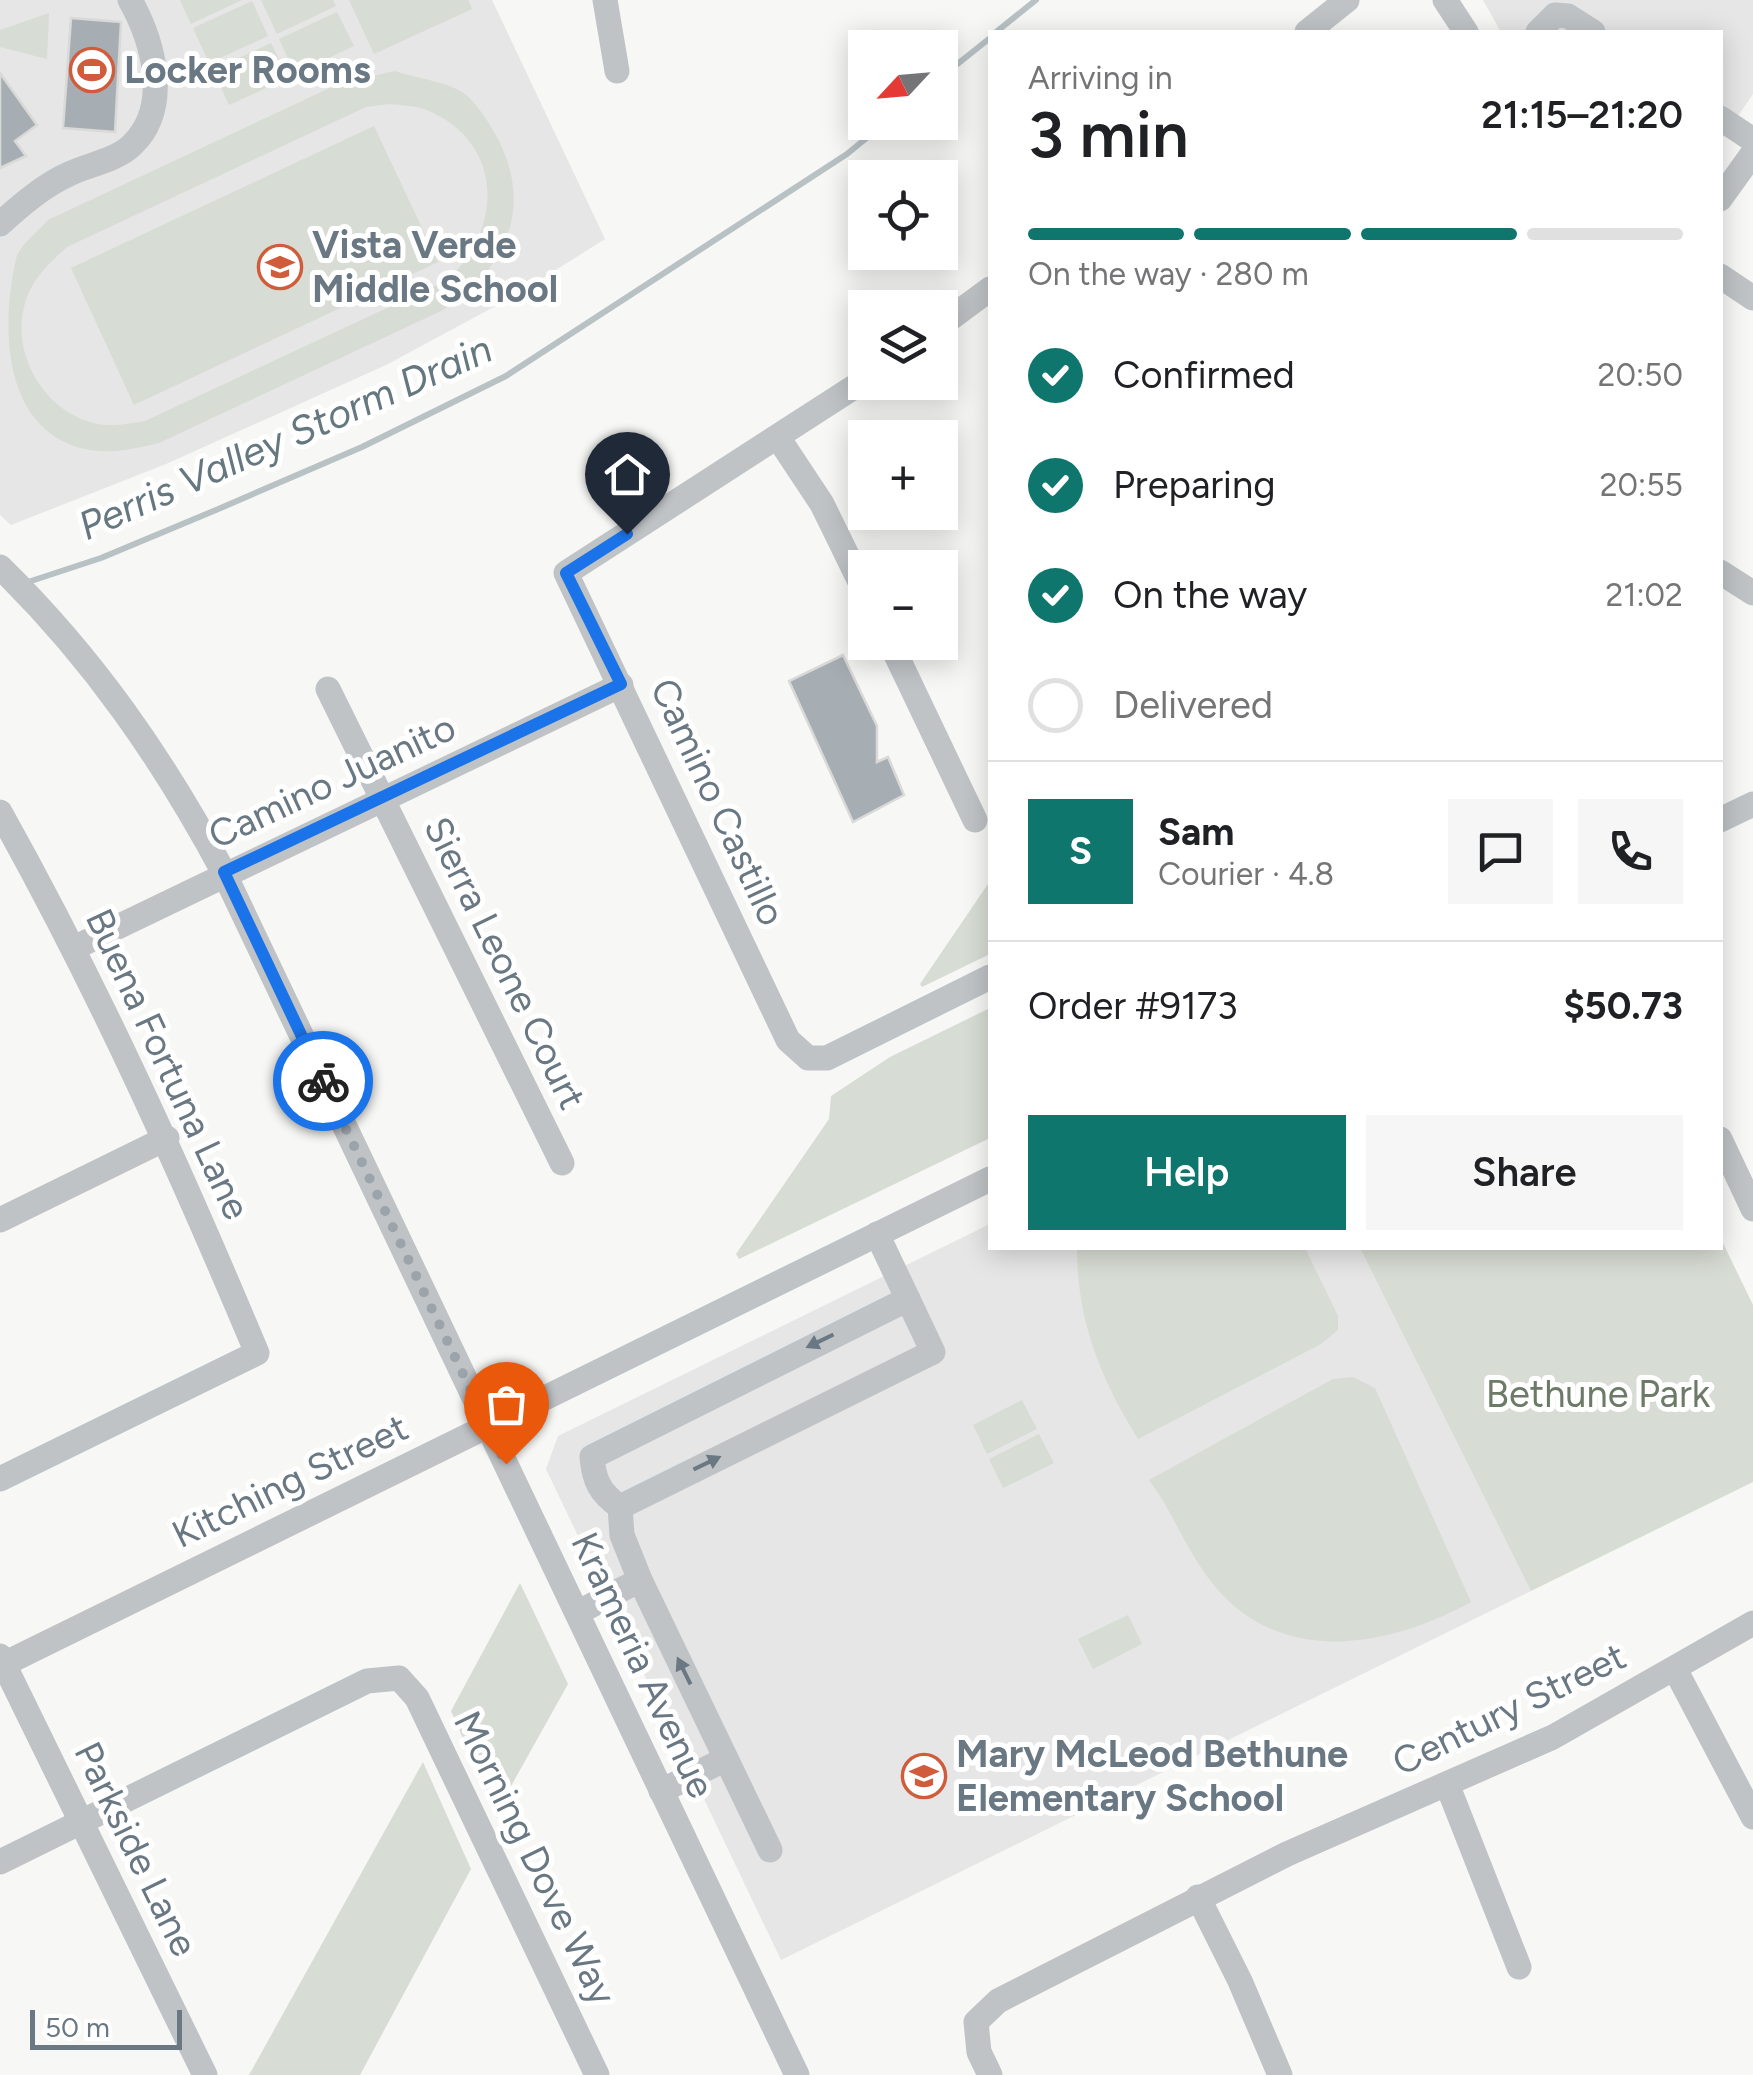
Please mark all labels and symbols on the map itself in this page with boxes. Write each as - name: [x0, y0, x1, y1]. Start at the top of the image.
- north arrow: [848, 30, 958, 140]
- sports icon: Locker Rooms: [69, 47, 115, 93]
- place label: Locker Rooms: [124, 47, 371, 93]
- place label: Vista Verde Middle School: [312, 222, 558, 312]
- school or university icon: Vista Verde Middle School: [257, 244, 303, 290]
- water label: Perris Valley Storm Drain: [71, 324, 499, 550]
- pin: [585, 432, 670, 535]
- street label: Camino Castillo: [641, 671, 795, 933]
- street label: Camino Juanito: [201, 704, 463, 858]
- street label: Sierra Leone Court: [414, 810, 596, 1116]
- street label: Buena Fortuna Lane: [76, 902, 260, 1226]
- courier: [273, 1031, 373, 1131]
- one-way arrow: [806, 1333, 835, 1350]
- pin: [464, 1362, 549, 1465]
- park label: Bethune Park: [1486, 1371, 1711, 1417]
- street label: Kitching Street: [165, 1404, 415, 1558]
- one-way arrow: [693, 1455, 722, 1472]
- street label: Krameria Avenue: [561, 1525, 725, 1805]
- street label: Century Street: [1385, 1633, 1633, 1785]
- one-way arrow: [676, 1657, 693, 1686]
- street label: Morning Dove Way: [444, 1704, 626, 2012]
- place label: Mary McLeod Bethune Elementary School: [956, 1731, 1348, 1821]
- street label: Parkside Lane: [64, 1735, 208, 1963]
- school or university icon: Mary McLeod Bethune Elementary School: [901, 1753, 947, 1799]
- scale bar: [30, 2005, 182, 2050]

